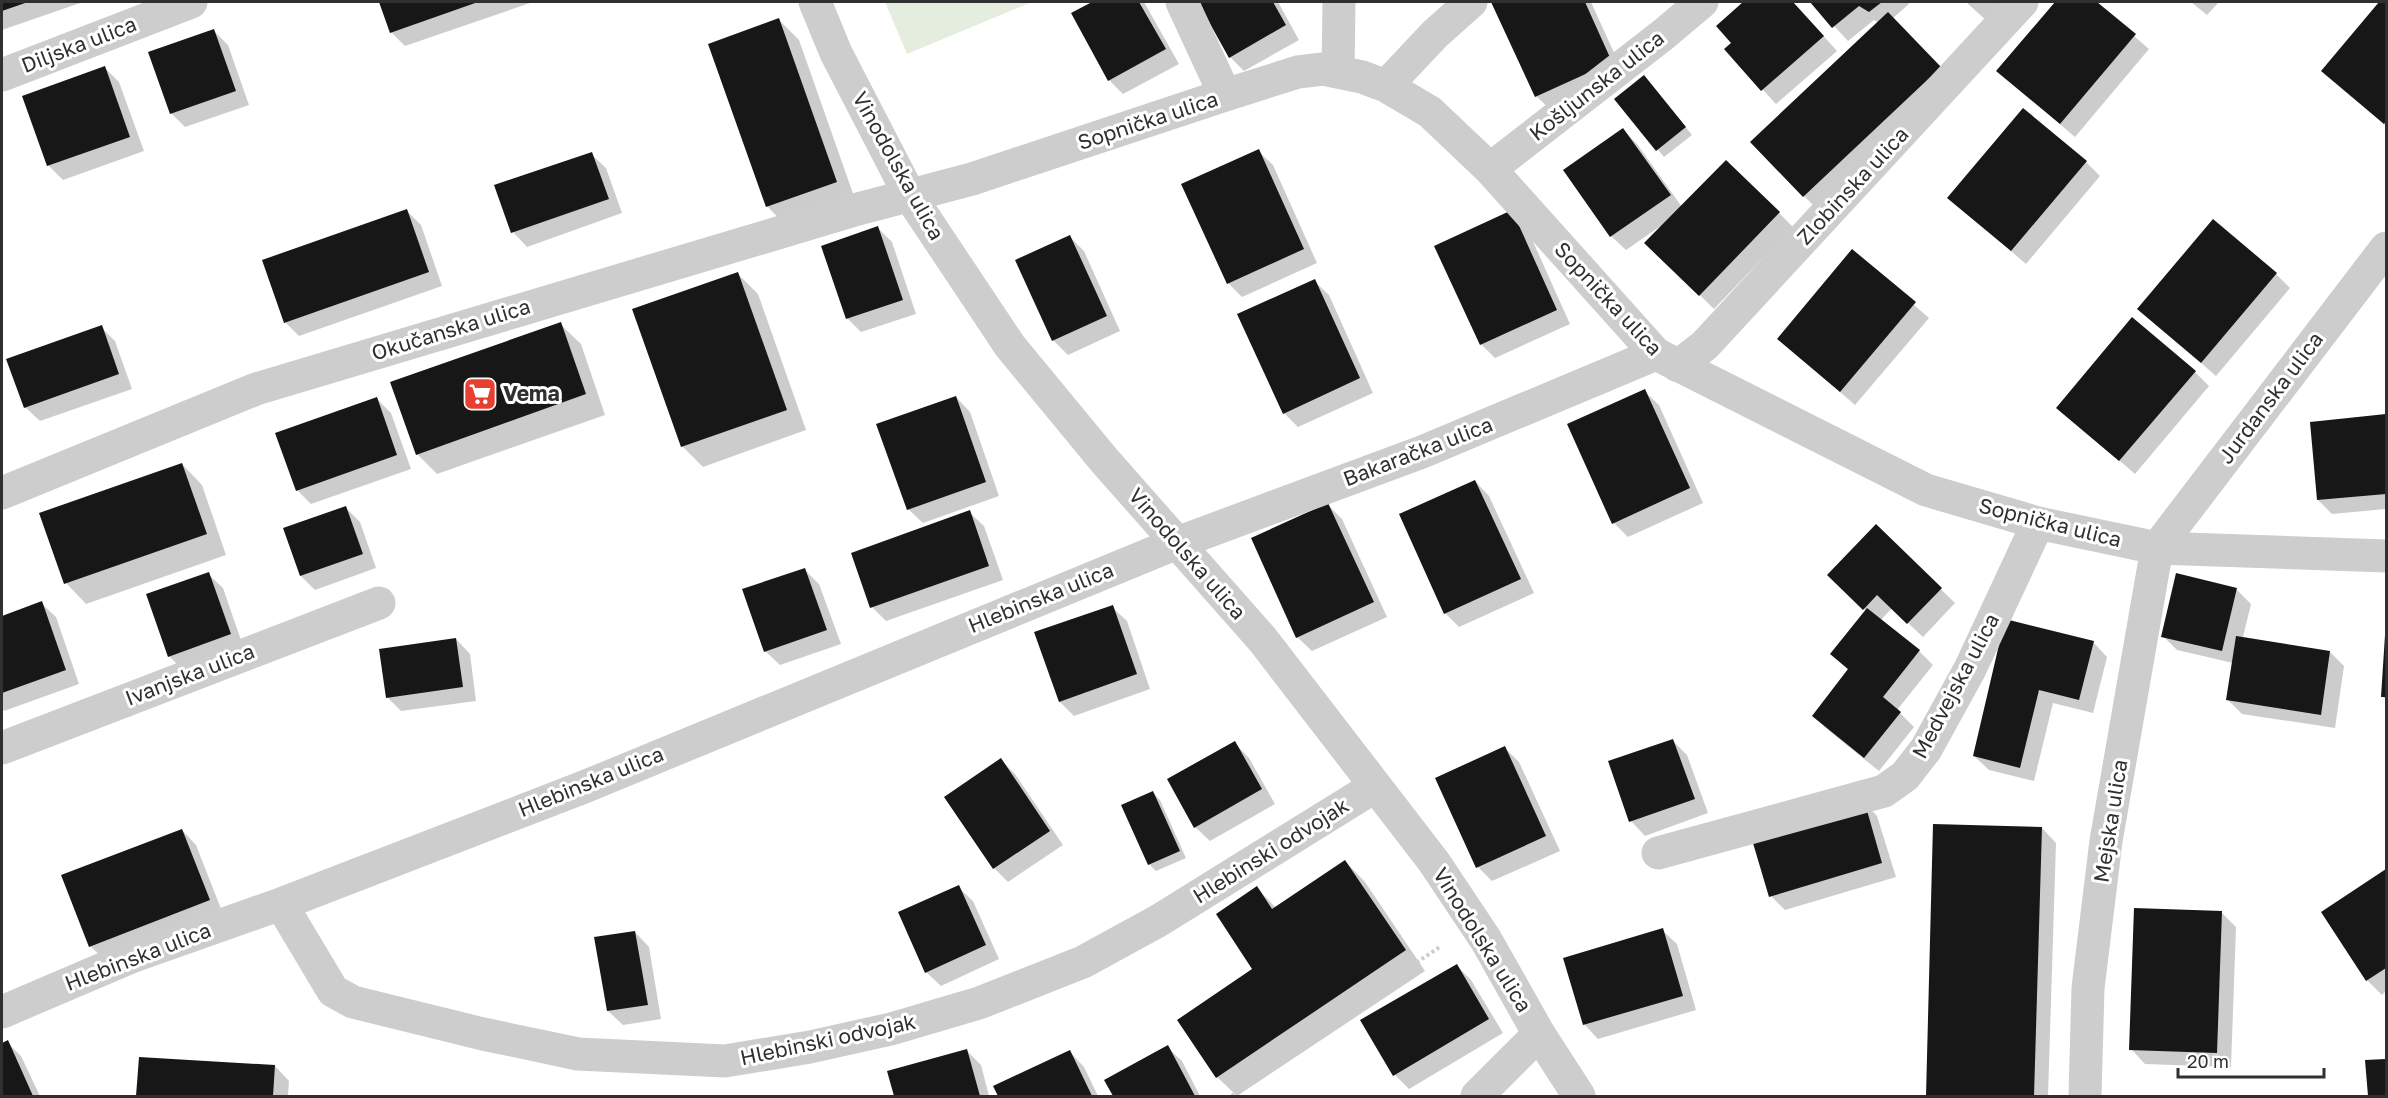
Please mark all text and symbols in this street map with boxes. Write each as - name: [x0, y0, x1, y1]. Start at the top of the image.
- street label: Diljska ulica: [18, 10, 140, 78]
- street label: Košljunska ulica: [1524, 24, 1669, 146]
- street label: Sopnička ulica: [1074, 85, 1221, 155]
- street label: Vinodolska ulica: [847, 87, 950, 244]
- street label: Zlobinska ulica: [1791, 121, 1913, 250]
- street label: Sopnička ulica: [1549, 236, 1668, 361]
- street label: Okučanska ulica: [368, 293, 533, 366]
- street label: Jurdanska ulica: [2212, 326, 2328, 468]
- supermarket icon: Vema: [462, 376, 498, 412]
- place label: Vema: [503, 380, 560, 406]
- street label: Bakaračka ulica: [1339, 411, 1496, 491]
- street label: Vinodolska ulica: [1124, 482, 1252, 624]
- street label: Sopnička ulica: [1976, 492, 2124, 552]
- street label: Hlebinska ulica: [964, 556, 1117, 638]
- street label: Medvejska ulica: [1906, 609, 2004, 763]
- street label: Ivanjska ulica: [121, 637, 258, 711]
- street label: Hlebinska ulica: [514, 740, 667, 822]
- street label: Mejska ulica: [2087, 758, 2133, 884]
- street label: Hlebinski odvojak: [1188, 792, 1353, 909]
- street label: Vinodolska ulica: [1428, 862, 1538, 1017]
- street label: Hlebinska ulica: [61, 916, 214, 996]
- street label: Hlebinski odvojak: [738, 1008, 918, 1070]
- scale bar: [2178, 1041, 2324, 1079]
- text: 20 m: [2187, 1050, 2229, 1072]

